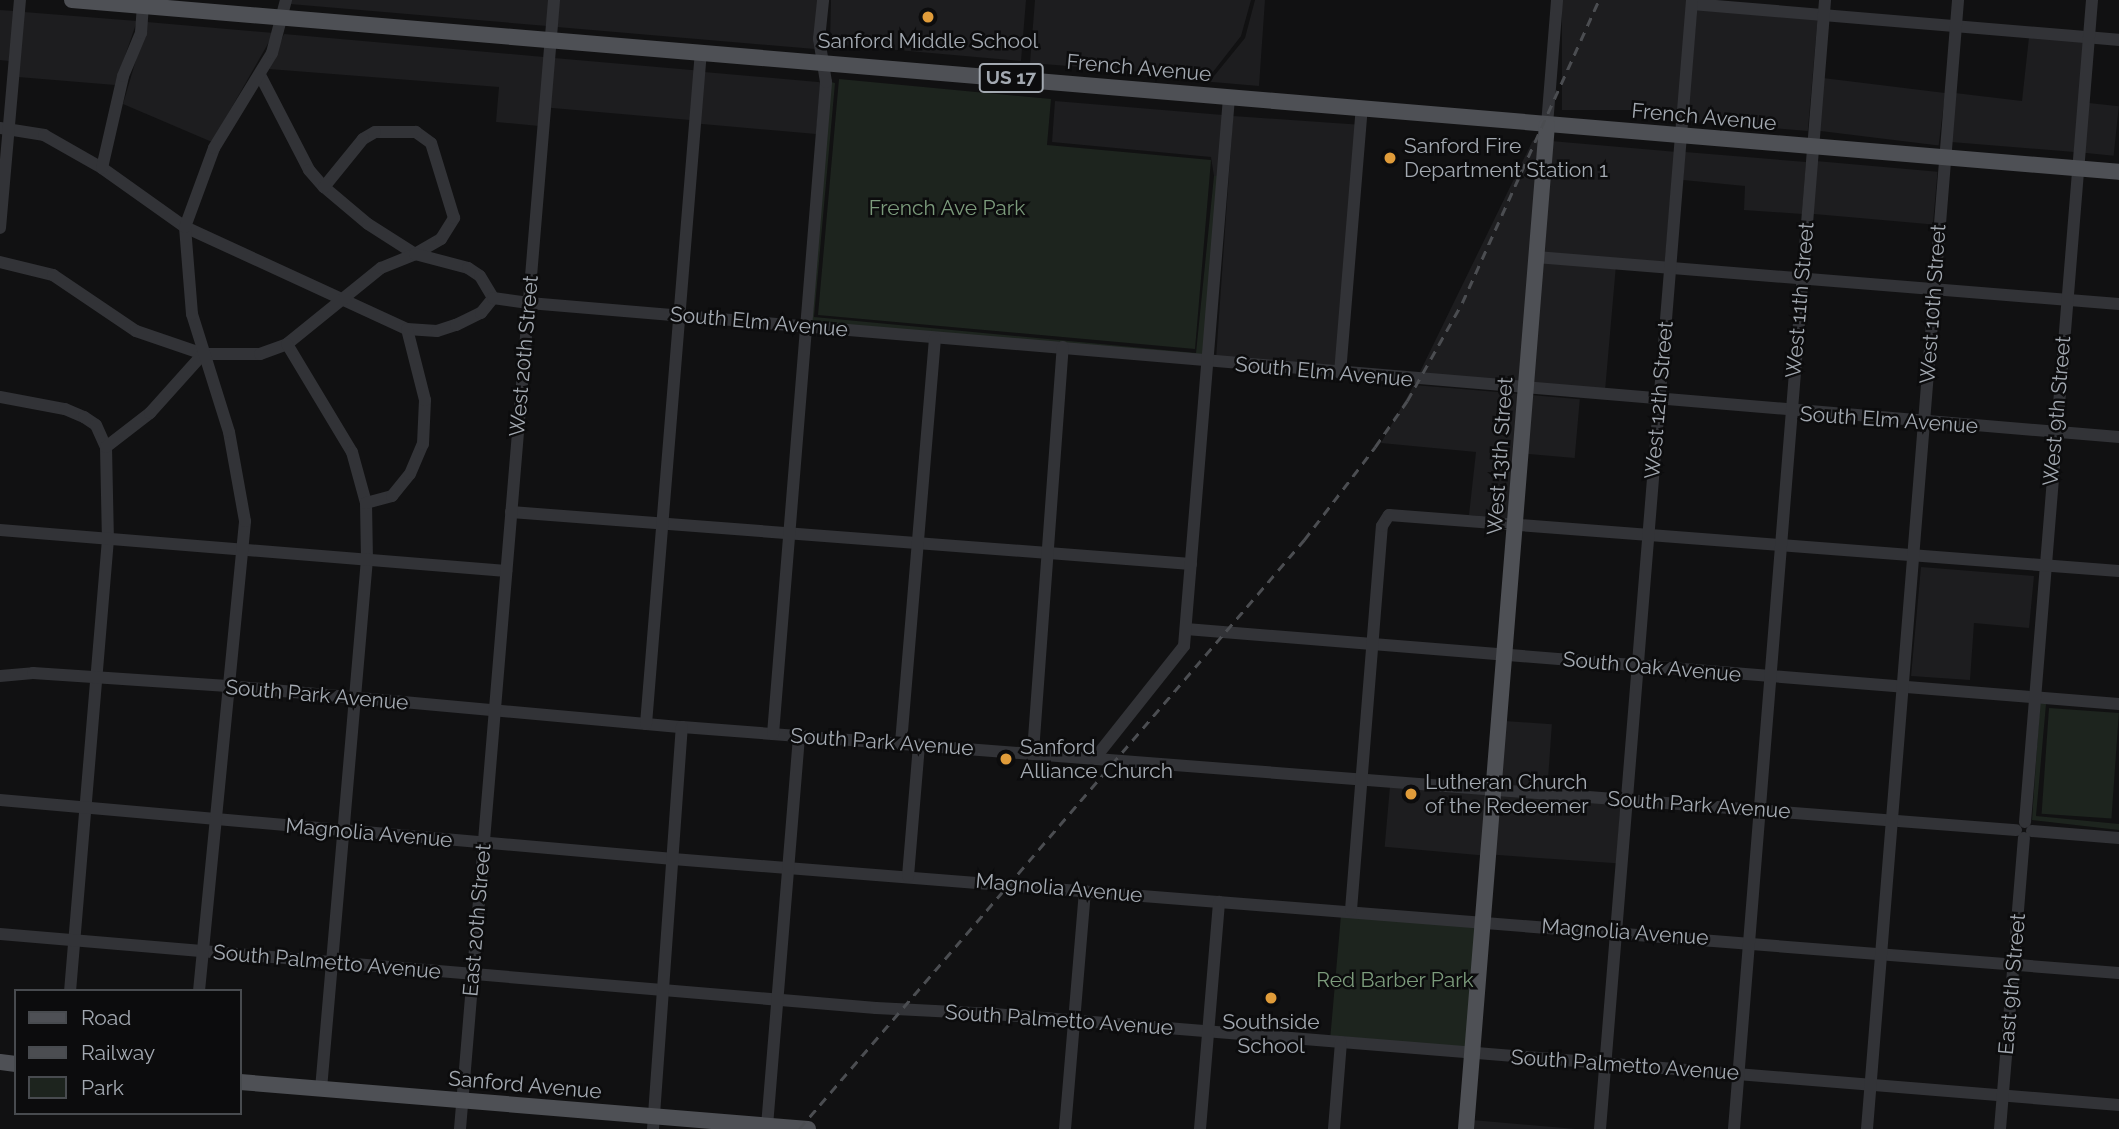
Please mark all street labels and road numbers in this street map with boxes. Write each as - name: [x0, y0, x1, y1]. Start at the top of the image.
- street label: French Avenue: [1065, 49, 1213, 87]
- road number: US 17: [978, 62, 1044, 94]
- street label: French Avenue: [1630, 98, 1778, 136]
- street label: West 11th Street: [1781, 221, 1819, 379]
- street label: West 10th Street: [1915, 223, 1951, 385]
- street label: West 20th Street: [504, 274, 544, 438]
- street label: South Elm Avenue: [669, 302, 849, 342]
- street label: West 12th Street: [1640, 320, 1678, 480]
- street label: West 9th Street: [2038, 335, 2076, 487]
- street label: South Elm Avenue: [1234, 352, 1414, 392]
- street label: West 13th Street: [1482, 376, 1518, 536]
- street label: South Elm Avenue: [1799, 401, 1979, 439]
- street label: South Oak Avenue: [1561, 647, 1743, 687]
- street label: South Park Avenue: [224, 674, 410, 716]
- street label: South Park Avenue: [789, 723, 975, 761]
- street label: South Park Avenue: [1606, 786, 1792, 824]
- street label: Magnolia Avenue: [284, 813, 454, 853]
- street label: East 20th Street: [458, 843, 496, 997]
- street label: Magnolia Avenue: [974, 868, 1144, 908]
- street label: East 9th Street: [1993, 912, 2031, 1056]
- street label: Magnolia Avenue: [1540, 914, 1710, 950]
- street label: South Palmetto Avenue: [212, 939, 442, 985]
- street label: South Palmetto Avenue: [944, 999, 1174, 1041]
- street label: South Palmetto Avenue: [1510, 1044, 1740, 1086]
- street label: Sanford Avenue: [447, 1066, 603, 1104]

